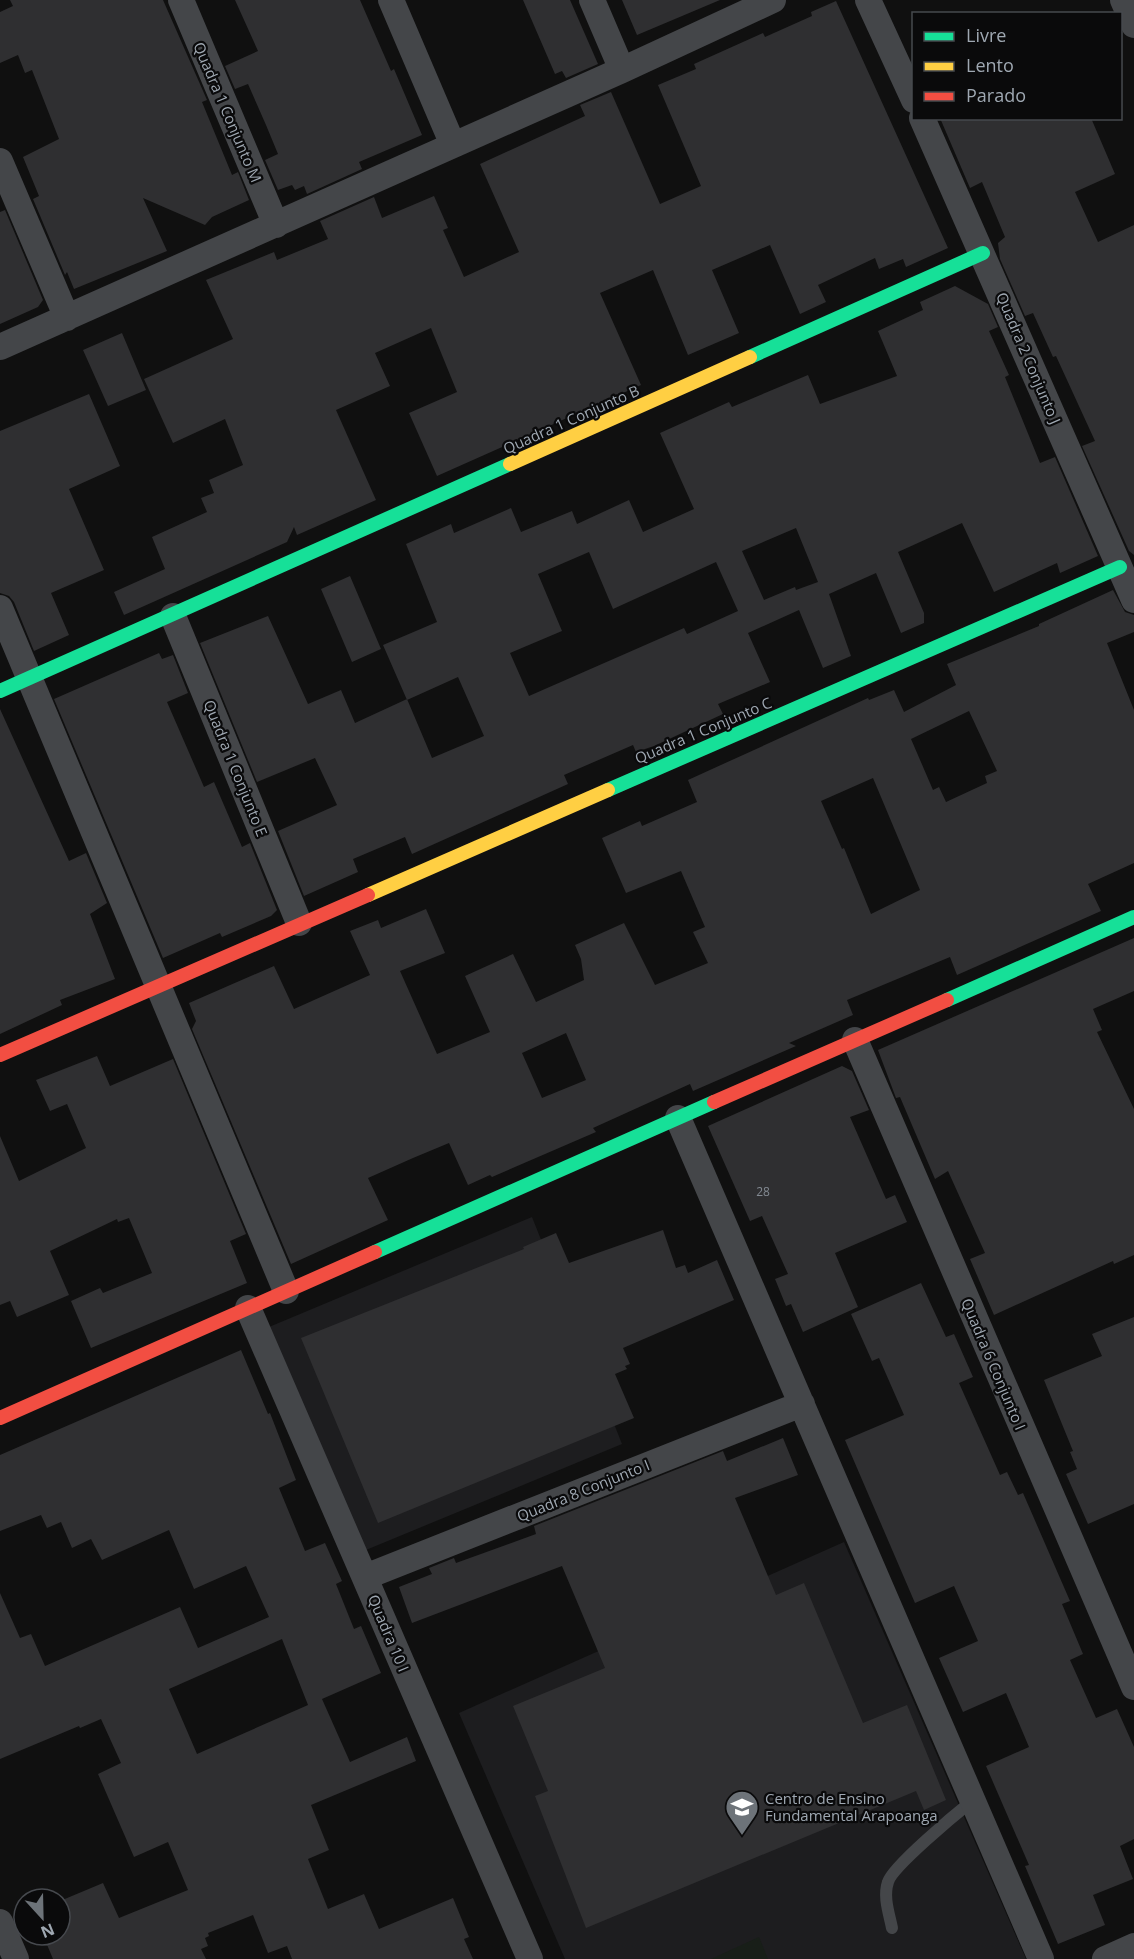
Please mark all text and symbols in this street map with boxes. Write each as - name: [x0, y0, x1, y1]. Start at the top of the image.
- legend: [912, 12, 1122, 120]
- text: Livre: [966, 23, 1006, 47]
- street label: Quadra 1 Conjunto M: [189, 39, 267, 185]
- text: Lento: [966, 53, 1014, 77]
- text: Parado: [966, 83, 1026, 107]
- street label: Quadra 2 Conjunto J: [992, 289, 1066, 427]
- street label: Quadra 1 Conjunto B: [500, 380, 642, 458]
- street label: Quadra 1 Conjunto C: [632, 692, 774, 768]
- street label: Quadra 1 Conjunto E: [199, 697, 273, 839]
- house number: 28: [756, 1183, 770, 1200]
- street label: Quadra 6 Conjunto I: [957, 1295, 1031, 1433]
- street label: Quadra 8 Conjunto I: [514, 1454, 652, 1526]
- street label: Quadra 10 I: [364, 1591, 414, 1675]
- place label: Centro de Ensino Fundamental Arapoanga: [765, 1788, 938, 1825]
- school or university icon: Centro de Ensino Fundamental Arapoanga: [724, 1789, 760, 1836]
- north arrow: [12, 1887, 72, 1947]
- text: N: [37, 1918, 58, 1944]

